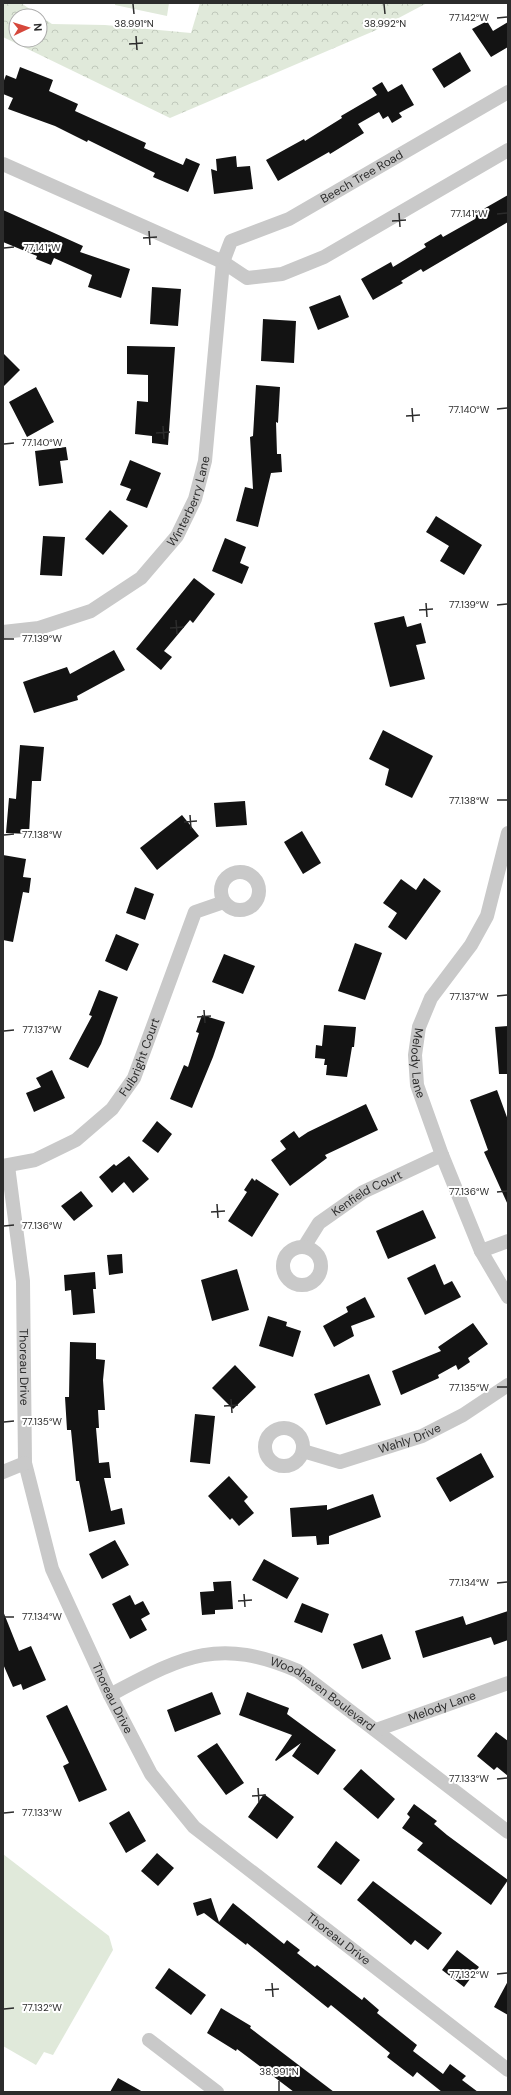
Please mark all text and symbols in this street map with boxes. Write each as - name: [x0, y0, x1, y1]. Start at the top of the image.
- north arrow: [8, 8, 48, 48]
- text: 77.142°W: [449, 11, 489, 24]
- text: 38.991°N: [114, 17, 154, 30]
- text: 38.992°N: [364, 17, 406, 30]
- text: N: [31, 23, 45, 32]
- street label: Beech Tree Road: [318, 147, 406, 207]
- text: 77.141°W: [450, 207, 488, 220]
- text: 77.141°W: [23, 241, 61, 254]
- text: 77.140°W: [449, 403, 490, 416]
- text: 77.140°W: [22, 436, 63, 449]
- street label: Winterberry Lane: [163, 455, 213, 550]
- text: 77.139°W: [449, 598, 489, 611]
- text: 77.139°W: [22, 632, 62, 645]
- text: 77.138°W: [449, 794, 489, 807]
- text: 77.138°W: [22, 828, 62, 841]
- text: 77.137°W: [449, 990, 489, 1003]
- street label: Fulbright Court: [115, 1015, 163, 1100]
- text: 77.137°W: [22, 1023, 62, 1036]
- street label: Melody Lane: [407, 1027, 429, 1101]
- street label: Kenfield Court: [328, 1167, 405, 1220]
- text: 77.136°W: [449, 1185, 489, 1198]
- text: 77.136°W: [22, 1219, 62, 1232]
- street label: Thoreau Drive: [16, 1328, 32, 1406]
- text: 77.135°W: [449, 1381, 489, 1394]
- text: 77.135°W: [22, 1415, 62, 1428]
- street label: Wahly Drive: [376, 1420, 444, 1457]
- text: 77.134°W: [449, 1576, 489, 1589]
- text: 77.134°W: [22, 1610, 62, 1623]
- street label: Woodhaven Boulevard: [268, 1653, 378, 1735]
- street label: Thoreau Drive: [88, 1660, 137, 1736]
- street label: Melody Lane: [406, 1687, 478, 1726]
- text: 77.133°W: [449, 1772, 489, 1785]
- text: 77.133°W: [22, 1806, 62, 1819]
- street label: Thoreau Drive: [303, 1909, 374, 1969]
- text: 77.132°W: [449, 1968, 489, 1981]
- text: 77.132°W: [22, 2001, 62, 2014]
- text: 38.991°N: [259, 2065, 299, 2078]

